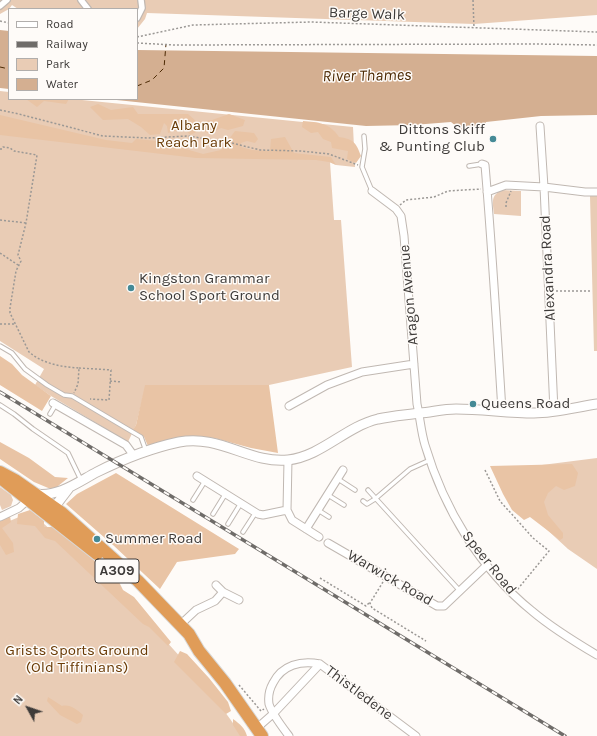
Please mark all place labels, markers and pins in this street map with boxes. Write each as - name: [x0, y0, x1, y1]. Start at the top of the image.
- place label: Dittons Skiff & Punting Club: [379, 121, 485, 156]
- marker: Dittons Skiff & Punting Club: [488, 134, 498, 144]
- place label: Kingston Grammar School Sport Ground: [139, 270, 280, 305]
- marker: Kingston Grammar School Sport Ground: [126, 283, 136, 293]
- place label: Queens Road: [481, 395, 570, 413]
- marker: Queens Road: [468, 399, 478, 409]
- place label: Summer Road: [105, 530, 202, 548]
- marker: Summer Road: [92, 534, 102, 544]

